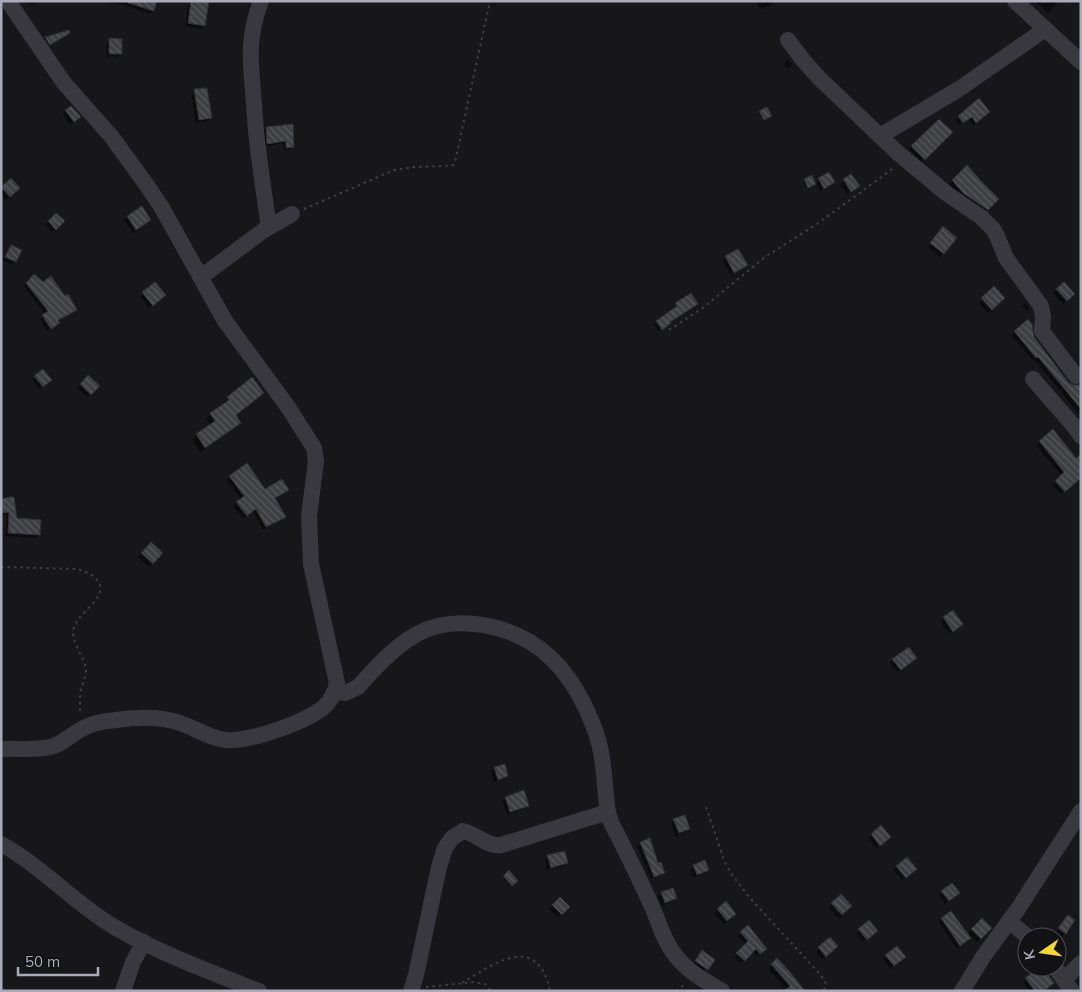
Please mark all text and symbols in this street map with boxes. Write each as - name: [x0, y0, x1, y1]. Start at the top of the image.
- north arrow: [1017, 927, 1067, 977]
- scale bar: [18, 944, 98, 976]
- text: K: [1019, 948, 1039, 961]
- text: 50 m: [25, 952, 60, 971]

